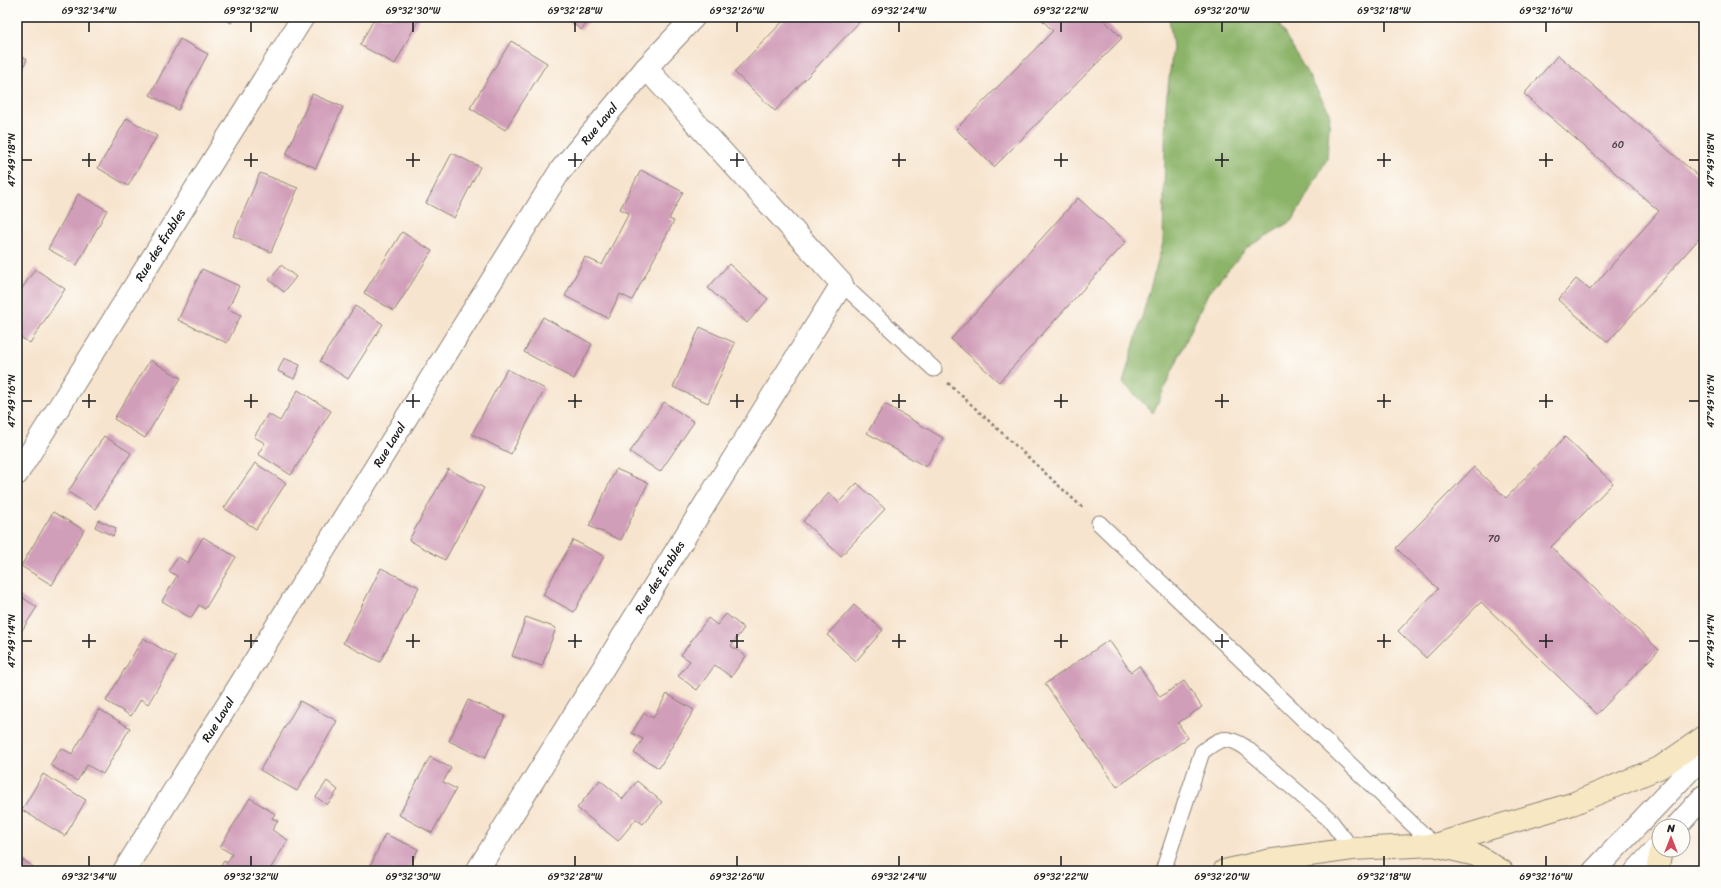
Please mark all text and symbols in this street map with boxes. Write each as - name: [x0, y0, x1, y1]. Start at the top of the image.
- text: 69°32'34"W: [62, 2, 117, 20]
- text: 69°32'32"W: [224, 2, 278, 20]
- text: 69°32'30"W: [386, 2, 441, 20]
- text: 69°32'28"W: [548, 2, 603, 20]
- text: 69°32'26"W: [710, 2, 764, 20]
- text: 69°32'24"W: [872, 2, 927, 20]
- text: 69°32'22"W: [1034, 2, 1089, 20]
- text: 69°32'20"W: [1194, 2, 1250, 20]
- text: 69°32'18"W: [1357, 2, 1411, 20]
- text: 69°32'16"W: [1520, 2, 1573, 20]
- street label: Rue Laval: [575, 97, 624, 150]
- text: 47°49'18"N: [3, 133, 21, 187]
- text: 47°49'18"N: [1702, 133, 1720, 187]
- house number: 60: [1612, 136, 1624, 154]
- street label: Rue des Érables: [129, 204, 191, 286]
- text: 47°49'16"N: [3, 374, 21, 428]
- text: 47°49'16"N: [1702, 374, 1720, 428]
- street label: Rue Laval: [367, 418, 412, 472]
- house number: 70: [1488, 530, 1500, 548]
- street label: Rue des Érables: [629, 536, 691, 618]
- text: 47°49'14"N: [3, 614, 21, 668]
- text: 47°49'14"N: [1702, 614, 1720, 668]
- street label: Rue Laval: [196, 693, 241, 747]
- north arrow: [1651, 818, 1691, 858]
- text: N: [1666, 819, 1675, 838]
- text: 69°32'34"W: [62, 868, 117, 886]
- text: 69°32'32"W: [224, 868, 278, 886]
- text: 69°32'30"W: [386, 868, 441, 886]
- text: 69°32'28"W: [548, 868, 603, 886]
- text: 69°32'26"W: [710, 868, 764, 886]
- text: 69°32'24"W: [872, 868, 927, 886]
- text: 69°32'22"W: [1034, 868, 1089, 886]
- text: 69°32'20"W: [1194, 868, 1250, 886]
- text: 69°32'18"W: [1357, 868, 1411, 886]
- text: 69°32'16"W: [1520, 868, 1573, 886]

